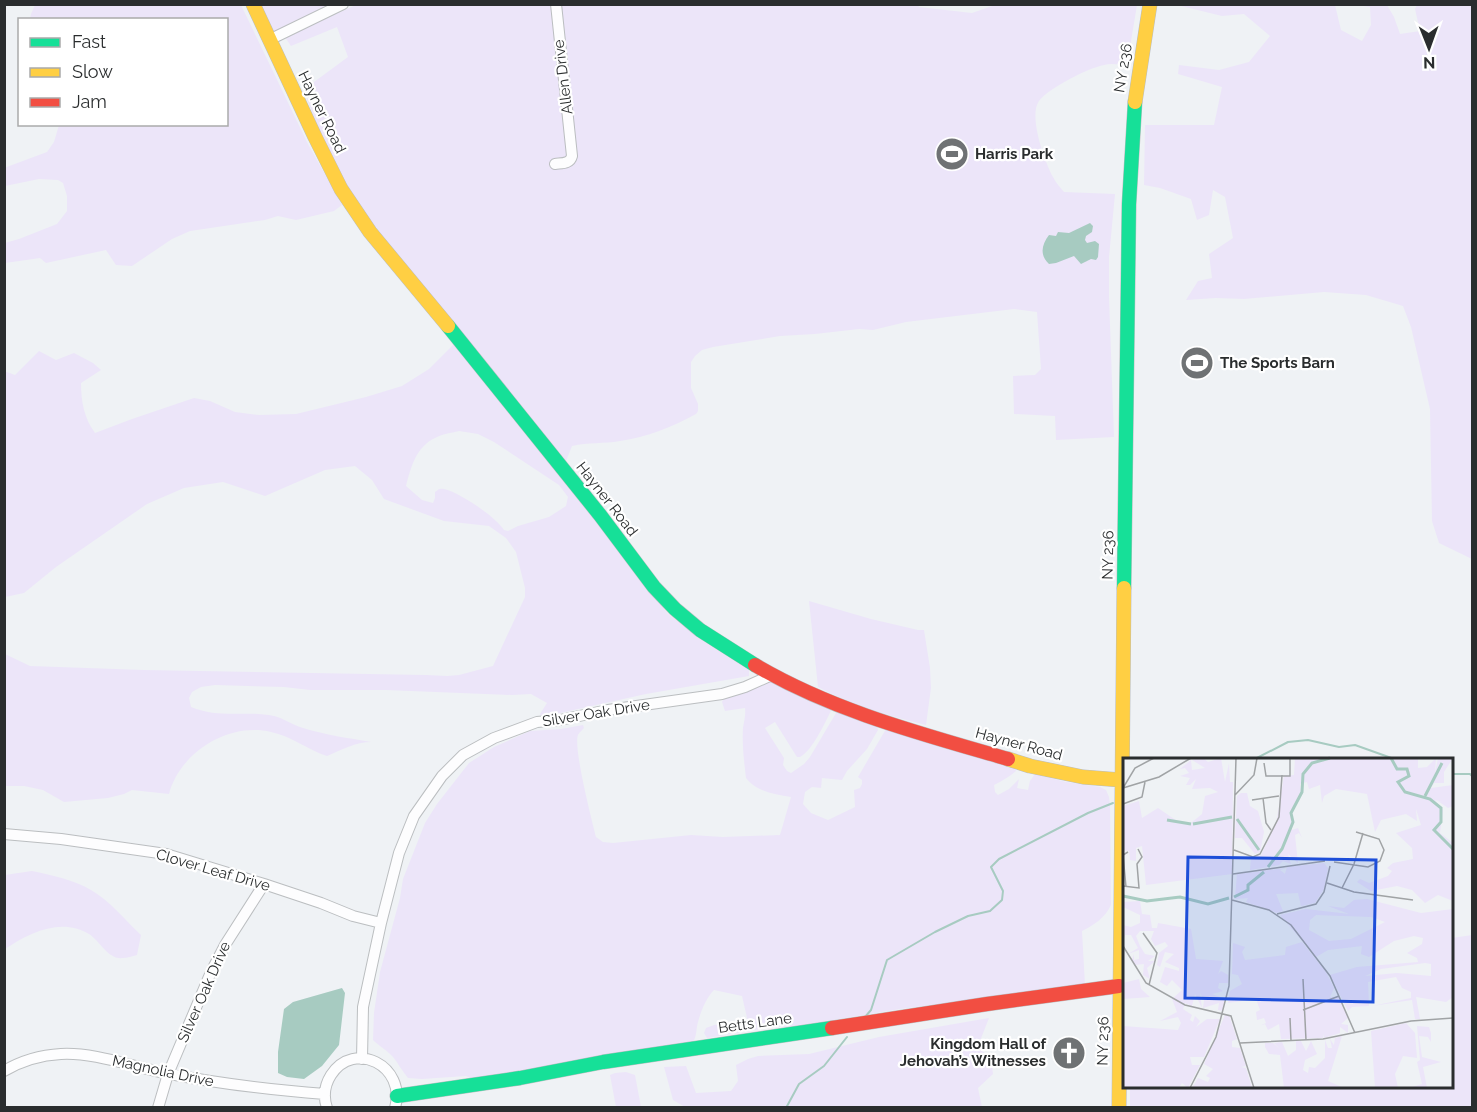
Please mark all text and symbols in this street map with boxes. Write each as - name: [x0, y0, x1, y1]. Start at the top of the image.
- legend: [18, 18, 228, 126]
- north arrow: [1399, 18, 1459, 78]
- text: Fast: [72, 31, 106, 52]
- street label: Allen Drive: [549, 38, 577, 116]
- street label: NY 236: [1110, 42, 1136, 94]
- text: N: [1423, 53, 1436, 72]
- text: Slow: [72, 61, 113, 82]
- street label: Hayner Road: [294, 68, 350, 156]
- text: Jam: [72, 91, 107, 112]
- sports icon: Harris Park: [934, 136, 970, 172]
- place label: Harris Park: [975, 145, 1054, 163]
- sports icon: The Sports Barn: [1179, 345, 1215, 381]
- place label: The Sports Barn: [1220, 354, 1335, 372]
- street label: Hayner Road: [572, 458, 642, 540]
- street label: NY 236: [1099, 530, 1117, 580]
- street label: Silver Oak Drive: [541, 696, 651, 730]
- street label: Hayner Road: [974, 724, 1064, 764]
- inset map: [1123, 758, 1453, 1088]
- street label: Clover Leaf Drive: [154, 845, 272, 895]
- street label: Silver Oak Drive: [174, 939, 234, 1045]
- street label: Betts Lane: [717, 1009, 793, 1037]
- street label: NY 236: [1094, 1016, 1112, 1066]
- place label: Kingdom Hall of Jehovah’s Witnesses: [900, 1035, 1046, 1070]
- church icon: Kingdom Hall of Jehovah’s Witnesses: [1051, 1035, 1087, 1071]
- street label: Magnolia Drive: [111, 1051, 216, 1091]

